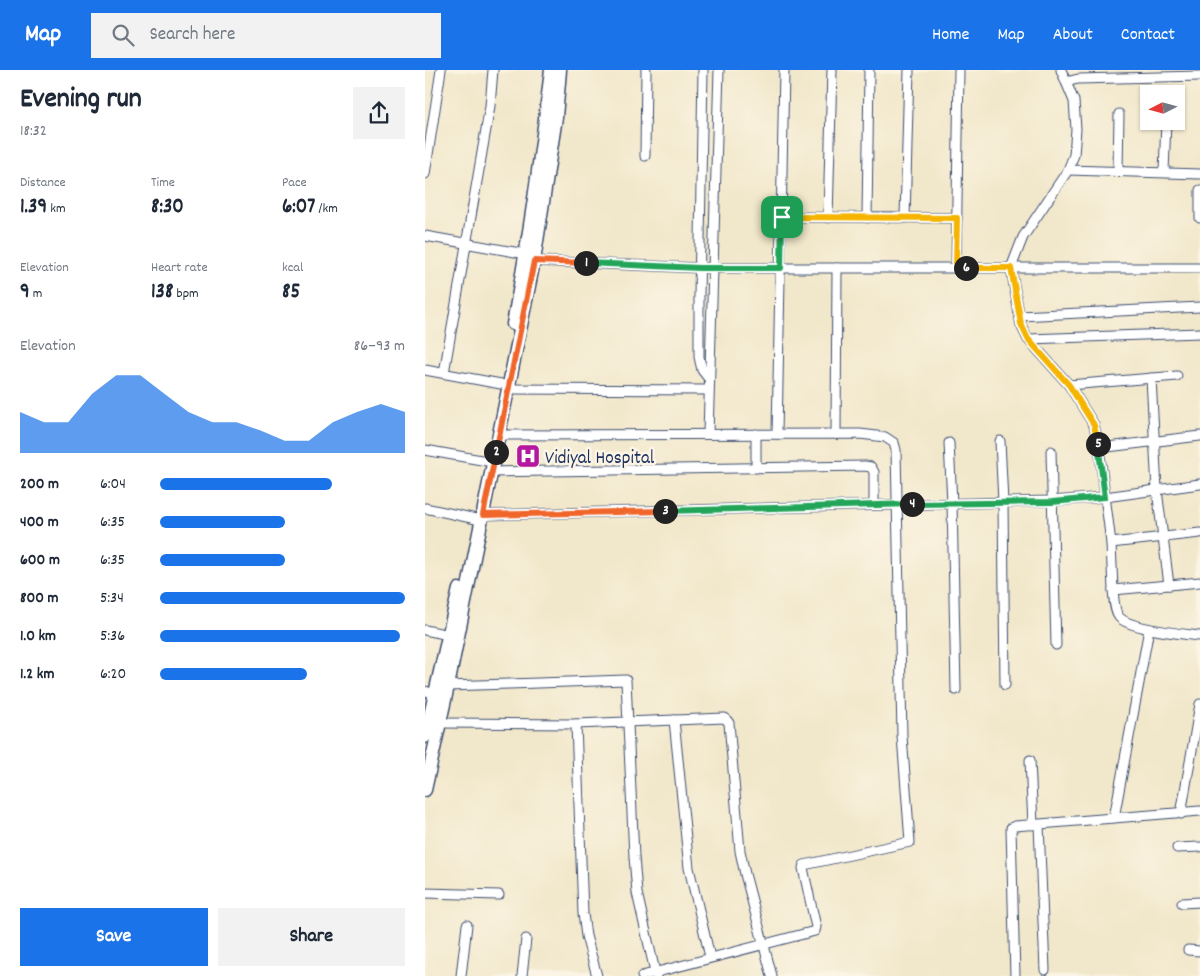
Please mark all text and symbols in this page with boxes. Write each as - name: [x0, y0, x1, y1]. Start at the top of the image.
- search box: [91, 13, 441, 58]
- text: Map: [25, 18, 61, 52]
- icon: search: [109, 21, 137, 49]
- text: Search here: [149, 22, 235, 49]
- text: Home: [932, 23, 969, 48]
- text: Map: [997, 23, 1025, 48]
- text: About: [1053, 23, 1093, 48]
- text: Contact: [1121, 23, 1175, 48]
- text: Evening run: [20, 81, 142, 121]
- north arrow: [1140, 85, 1185, 130]
- map controls: [1140, 85, 1185, 130]
- button: share: [353, 87, 405, 139]
- text: 18:32: [20, 120, 47, 143]
- text: Distance: [20, 173, 66, 193]
- text: Time: [151, 173, 175, 193]
- text: Pace: [282, 173, 307, 193]
- text: 1.39: [20, 193, 47, 223]
- text: 8:30: [151, 193, 184, 223]
- text: 6:07: [282, 193, 315, 223]
- pin: [761, 196, 803, 238]
- text: km: [47, 199, 66, 219]
- text: /km: [315, 199, 338, 219]
- icon: arrive: [768, 203, 796, 231]
- pin: 1: [573, 250, 599, 276]
- text: 1: [585, 253, 588, 273]
- pin: 6: [953, 256, 979, 280]
- text: Elevation: [20, 258, 69, 278]
- text: Heart rate: [151, 258, 208, 278]
- text: kcal: [282, 258, 303, 278]
- text: 6: [963, 258, 970, 278]
- text: 9: [20, 278, 30, 308]
- text: 138: [151, 278, 173, 308]
- text: 85: [282, 278, 300, 308]
- text: m: [30, 284, 42, 304]
- text: bpm: [173, 284, 199, 304]
- text: Elevation: [20, 335, 76, 358]
- text: 86–93 m: [354, 335, 405, 358]
- pin: 5: [1085, 432, 1111, 456]
- text: 5: [1095, 434, 1102, 454]
- pin: 2: [483, 440, 509, 464]
- text: 2: [493, 442, 500, 462]
- hospital icon: Vidiyal Hospital: [515, 443, 541, 469]
- place label: Vidiyal Hospital: [545, 446, 655, 473]
- text: 200 m: [20, 473, 59, 496]
- text: 6:04: [100, 473, 126, 496]
- pin: 4: [899, 492, 925, 516]
- text: 4: [910, 494, 915, 514]
- pin: 3: [653, 498, 677, 524]
- text: 3: [662, 501, 669, 521]
- text: 400 m: [20, 511, 59, 534]
- text: 6:35: [100, 511, 125, 534]
- text: 600 m: [20, 549, 60, 572]
- text: 6:35: [100, 549, 125, 572]
- text: 800 m: [20, 587, 59, 610]
- text: 5:34: [100, 587, 124, 610]
- text: 1.0 km: [20, 625, 56, 648]
- text: 5:36: [100, 625, 125, 648]
- text: 1.2 km: [20, 663, 54, 686]
- text: 6:20: [100, 663, 126, 686]
- button: Save: [20, 908, 208, 966]
- button: Share: [218, 908, 405, 966]

